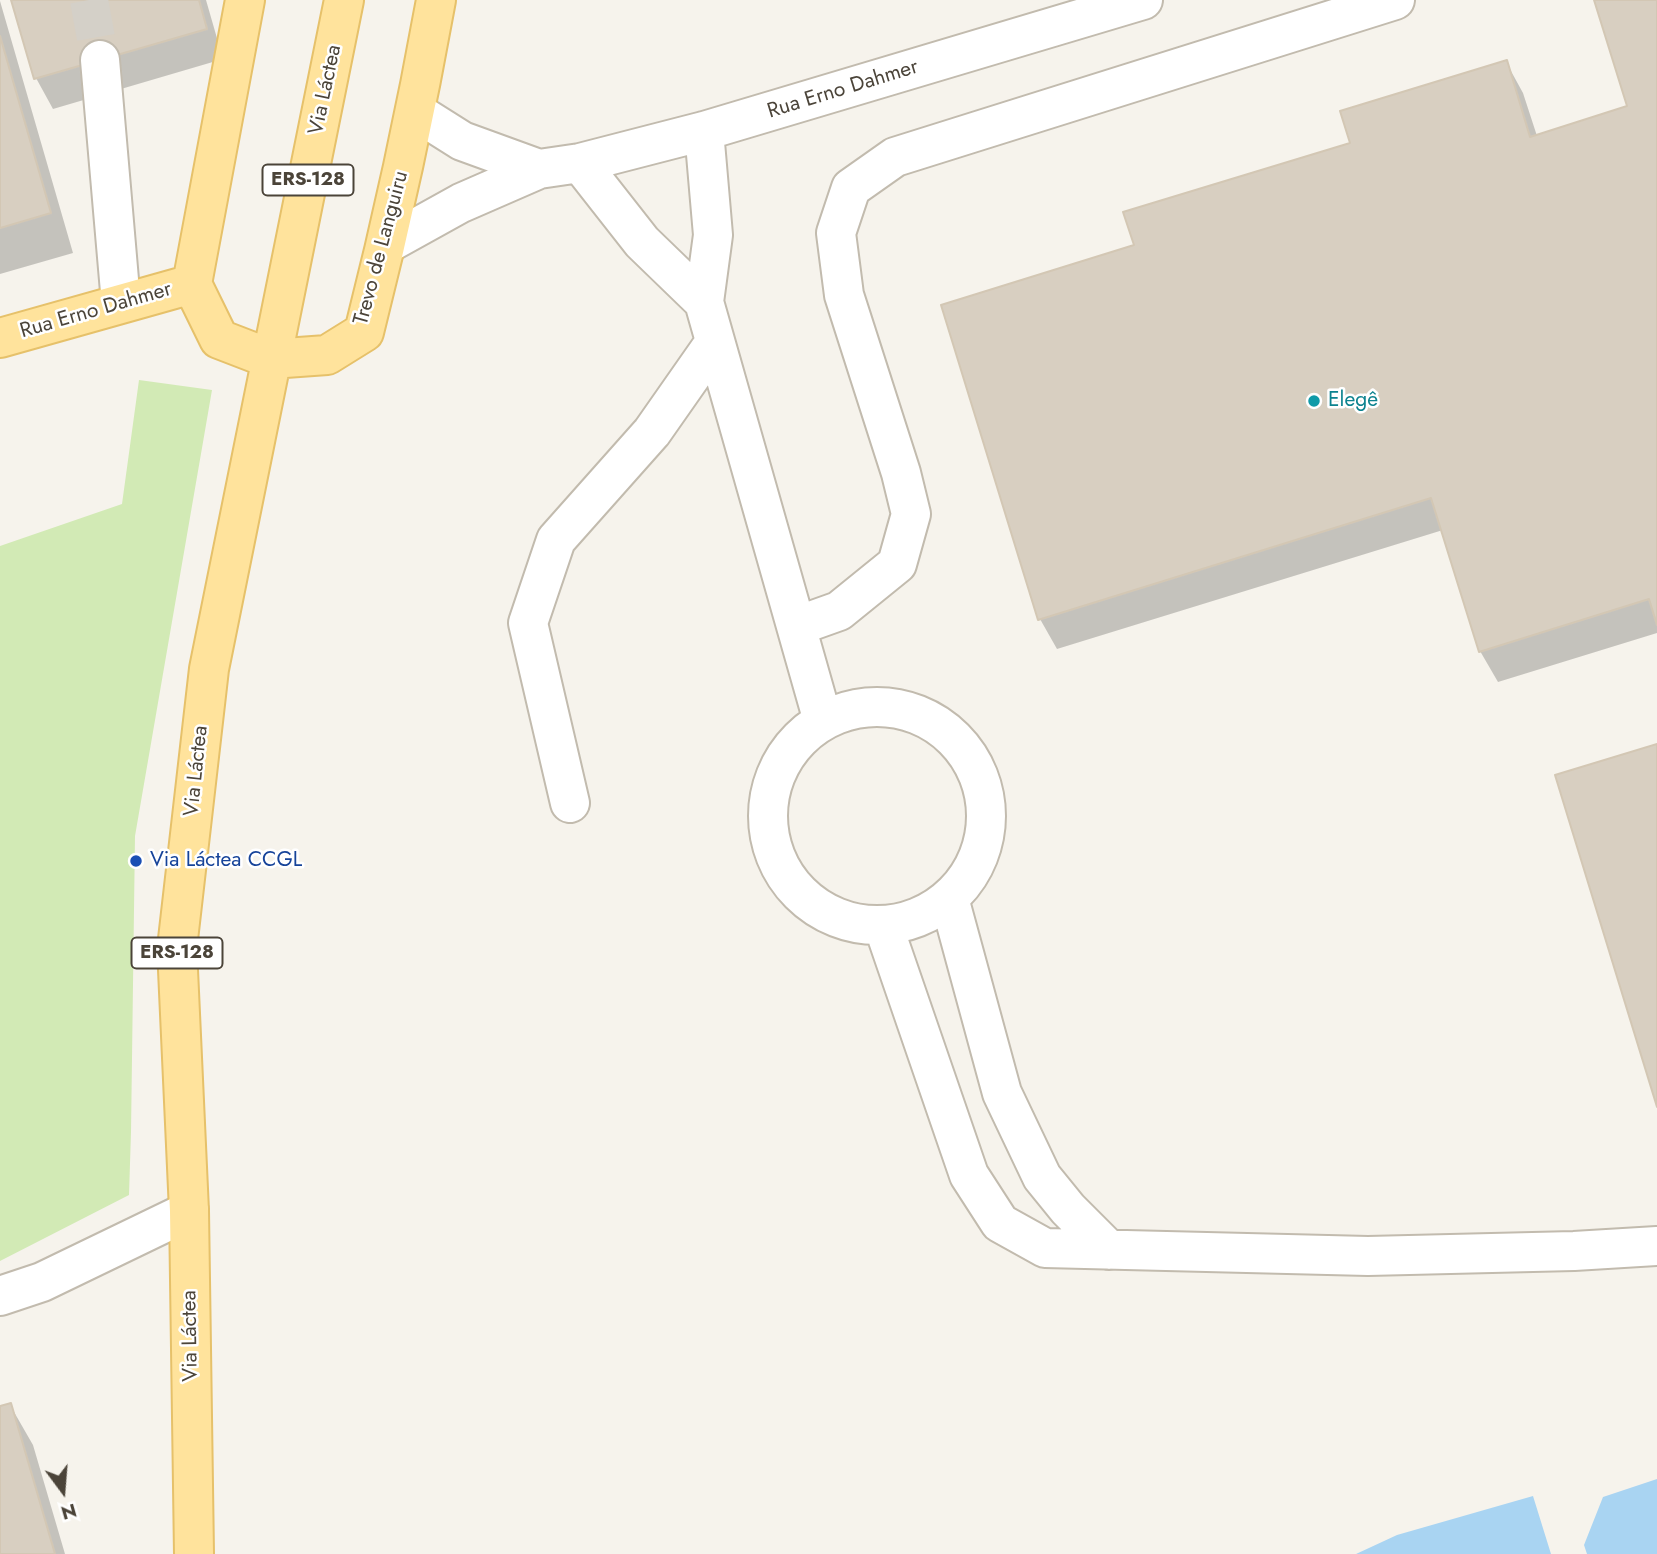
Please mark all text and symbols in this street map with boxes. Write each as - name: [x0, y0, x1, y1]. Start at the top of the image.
- street label: Via Láctea: [304, 43, 348, 137]
- street label: Rua Erno Dahmer: [764, 55, 922, 125]
- road number: ERS-128: [262, 164, 354, 196]
- street label: Trevo de Languiru: [349, 168, 415, 328]
- street label: Rua Erno Dahmer: [17, 277, 175, 345]
- place label: Elegê: [1328, 388, 1378, 414]
- marker: Elegê: [1306, 393, 1322, 409]
- street label: Via Láctea: [180, 724, 214, 818]
- place label: Via Láctea CCGL: [150, 848, 302, 874]
- marker: Via Láctea CCGL: [128, 853, 144, 869]
- road number: ERS-128: [132, 937, 222, 968]
- street label: Via Láctea: [178, 1290, 204, 1382]
- north arrow: [28, 1456, 98, 1526]
- text: N: [58, 1497, 80, 1527]

